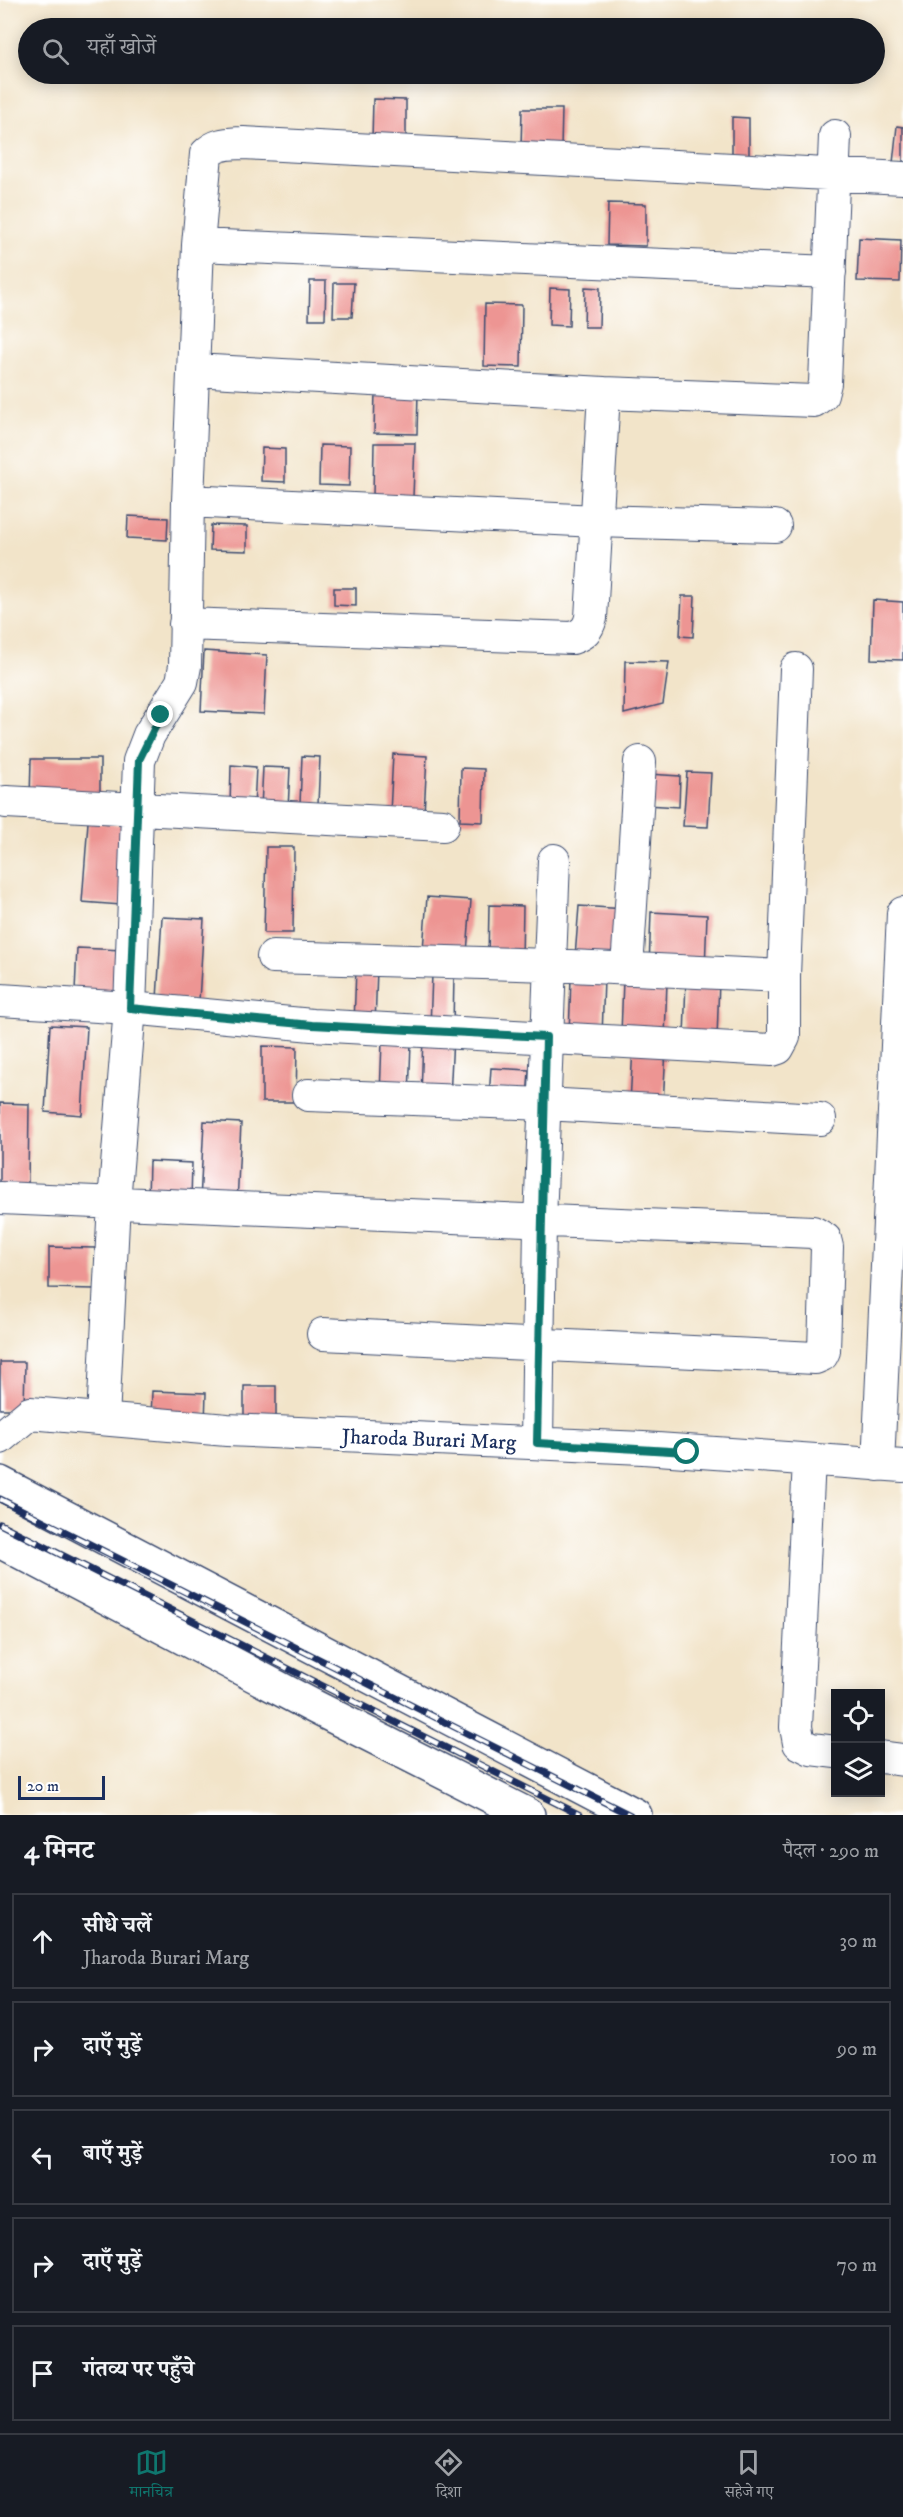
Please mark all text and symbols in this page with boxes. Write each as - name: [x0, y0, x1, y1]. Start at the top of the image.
- search box: [18, 18, 885, 84]
- text: यहाँ खोजें: [87, 34, 156, 61]
- icon: search: [39, 35, 72, 68]
- route end: [147, 701, 173, 727]
- street label: Jharoda Burari Marg: [339, 1424, 517, 1456]
- route start: [673, 1438, 699, 1464]
- map controls: [831, 1689, 885, 1797]
- button: locate: [831, 1689, 885, 1743]
- button: layers: [831, 1743, 885, 1797]
- scale bar: [18, 1773, 105, 1800]
- text: 20 m: [27, 1776, 59, 1796]
- text: 4 मिनट: [24, 1834, 94, 1867]
- text: पैदल · 290 m: [783, 1839, 879, 1864]
- text: सीधे चलें: [83, 1912, 152, 1939]
- icon: ahead: [26, 1925, 59, 1958]
- text: 30 m: [839, 1929, 877, 1954]
- text: Jharoda Burari Marg: [83, 1946, 249, 1971]
- text: दाएँ मुड़ें: [83, 2032, 142, 2059]
- icon: right: [26, 2033, 59, 2066]
- text: 90 m: [837, 2037, 877, 2062]
- text: बाएँ मुड़ें: [83, 2140, 142, 2167]
- icon: left: [26, 2141, 59, 2174]
- text: 100 m: [829, 2145, 877, 2170]
- text: दाएँ मुड़ें: [83, 2248, 142, 2275]
- icon: right: [26, 2249, 59, 2282]
- text: 70 m: [836, 2253, 877, 2278]
- text: गंतव्य पर पहुँचे: [83, 2356, 194, 2383]
- icon: arrive: [26, 2357, 59, 2390]
- tab: मानचित्र: [130, 2446, 173, 2507]
- tab: दिशा: [432, 2446, 465, 2507]
- tab: सहेजे गए: [724, 2446, 773, 2507]

